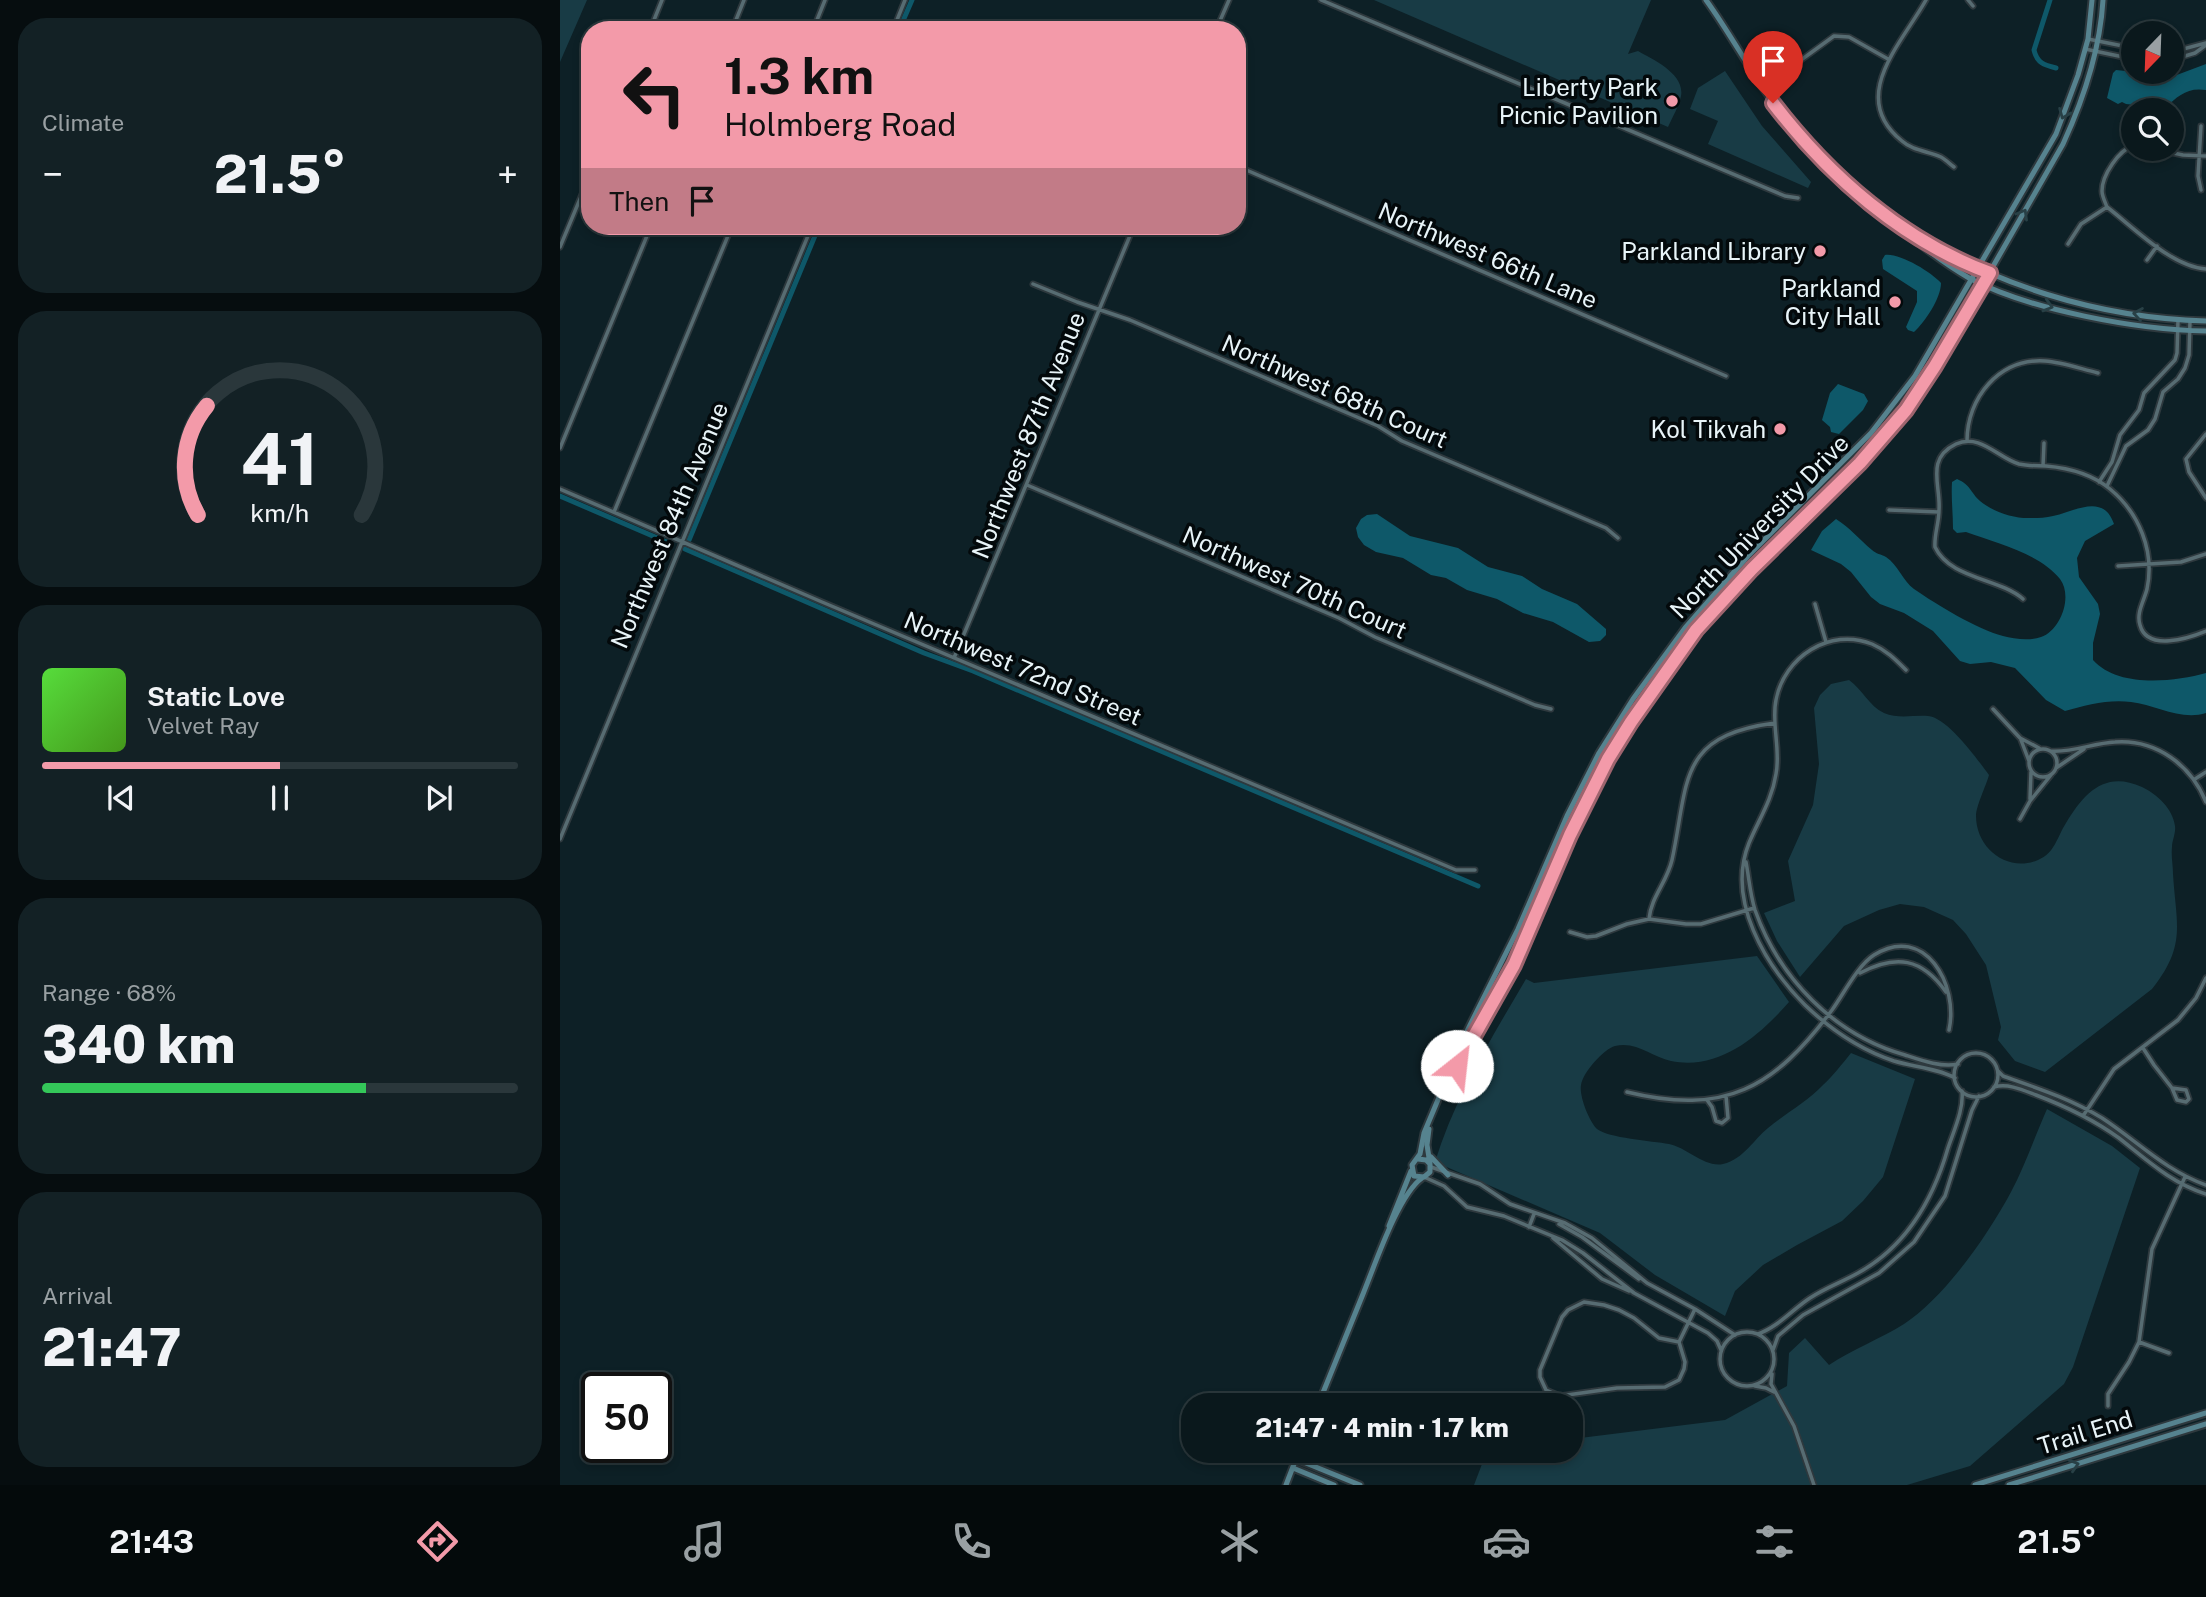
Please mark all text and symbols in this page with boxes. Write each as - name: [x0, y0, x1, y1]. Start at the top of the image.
- north arrow: [2121, 21, 2184, 84]
- map controls: [2121, 21, 2184, 161]
- pin: [1743, 31, 1803, 103]
- icon: arrive: [1754, 42, 1792, 80]
- text: 1.3 km: [724, 47, 874, 105]
- icon: left: [609, 49, 700, 140]
- place label: Liberty Park Picnic Pavilion: [1499, 73, 1658, 129]
- marker: Liberty Park Picnic Pavilion: [1664, 93, 1680, 109]
- button: search: [2121, 98, 2184, 161]
- text: Holmberg Road: [724, 106, 956, 143]
- one-way arrow: [2059, 107, 2073, 119]
- text: Climate: [42, 109, 124, 136]
- text: 21.5°: [214, 144, 346, 205]
- text: −: [42, 152, 63, 197]
- text: +: [497, 152, 518, 197]
- icon: arrive: [683, 182, 721, 220]
- text: Then: [609, 186, 669, 217]
- street label: Northwest 66th Lane: [1374, 196, 1602, 314]
- one-way arrow: [2015, 208, 2028, 221]
- place label: Parkland Library: [1621, 237, 1806, 265]
- marker: Parkland Library: [1812, 243, 1828, 259]
- place label: Parkland City Hall: [1781, 274, 1881, 330]
- marker: Parkland City Hall: [1887, 294, 1903, 310]
- one-way arrow: [2042, 297, 2054, 312]
- one-way arrow: [2132, 307, 2144, 322]
- street label: Northwest 87th Avenue: [966, 308, 1090, 562]
- street label: Northwest 68th Court: [1218, 329, 1452, 453]
- street label: Northwest 84th Avenue: [604, 398, 734, 652]
- place label: Kol Tikvah: [1651, 415, 1766, 443]
- text: 41: [241, 417, 319, 502]
- marker: Kol Tikvah: [1772, 421, 1788, 437]
- street label: North University Drive: [1664, 428, 1854, 624]
- text: km/h: [251, 498, 309, 528]
- street label: Northwest 70th Court: [1179, 520, 1411, 644]
- street label: Northwest 72nd Street: [900, 605, 1146, 731]
- text: Static Love: [147, 681, 285, 712]
- text: Velvet Ray: [147, 712, 259, 739]
- icon: previous: [102, 779, 140, 817]
- icon: pause: [261, 779, 299, 817]
- icon: next: [420, 779, 458, 817]
- text: Range · 68%: [42, 979, 176, 1006]
- text: 340 km: [42, 1014, 235, 1075]
- position arrow: [1420, 1029, 1494, 1103]
- text: Arrival: [42, 1282, 113, 1309]
- text: 21:47: [42, 1317, 182, 1378]
- speed limit sign: 50: [581, 1372, 672, 1463]
- street label: Trail End: [2034, 1404, 2136, 1460]
- text: 21:47 · 4 min · 1.7 km: [1255, 1412, 1509, 1443]
- one-way arrow: [2068, 1458, 2080, 1473]
- icon: directions: [413, 1517, 462, 1566]
- icon: music: [680, 1517, 729, 1566]
- icon: phone: [947, 1517, 996, 1566]
- icon: climate: [1215, 1517, 1264, 1566]
- icon: car: [1482, 1517, 1531, 1566]
- icon: filters: [1750, 1517, 1799, 1566]
- text: 21:43: [109, 1523, 194, 1560]
- text: 21.5°: [2017, 1523, 2097, 1560]

